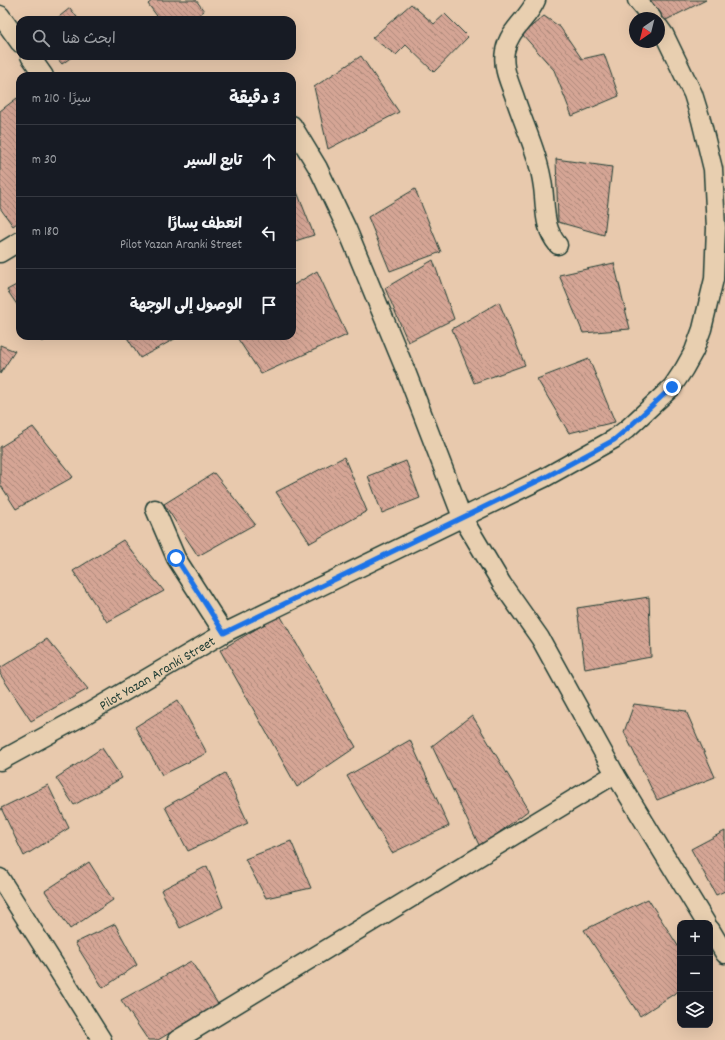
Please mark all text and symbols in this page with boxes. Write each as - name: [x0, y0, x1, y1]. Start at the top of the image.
- north arrow: [629, 12, 665, 48]
- search box: [16, 16, 296, 60]
- icon: search: [30, 27, 52, 49]
- text: ابحث هنا: [62, 29, 116, 51]
- text: 3 دقيقة: [229, 88, 280, 112]
- text: سيرًا · 210 m: [32, 90, 91, 109]
- icon: ahead: [258, 150, 280, 172]
- text: 30 m: [32, 151, 57, 170]
- text: تابع السير: [185, 151, 242, 173]
- text: انعطف يسارًا: [168, 214, 242, 236]
- icon: left: [258, 222, 280, 244]
- text: 180 m: [32, 223, 59, 242]
- text: Pilot Yazan Aranki Street: [120, 236, 242, 255]
- icon: arrive: [258, 294, 280, 316]
- text: الوصول إلى الوجهة: [130, 295, 242, 317]
- route end: [663, 378, 681, 396]
- route start: [167, 549, 185, 567]
- street label: Pilot Yazan Aranki Street: [96, 632, 220, 716]
- map controls: [677, 920, 713, 1028]
- button: +: [677, 920, 713, 956]
- button: −: [677, 956, 713, 992]
- button: layers: [677, 992, 713, 1028]

